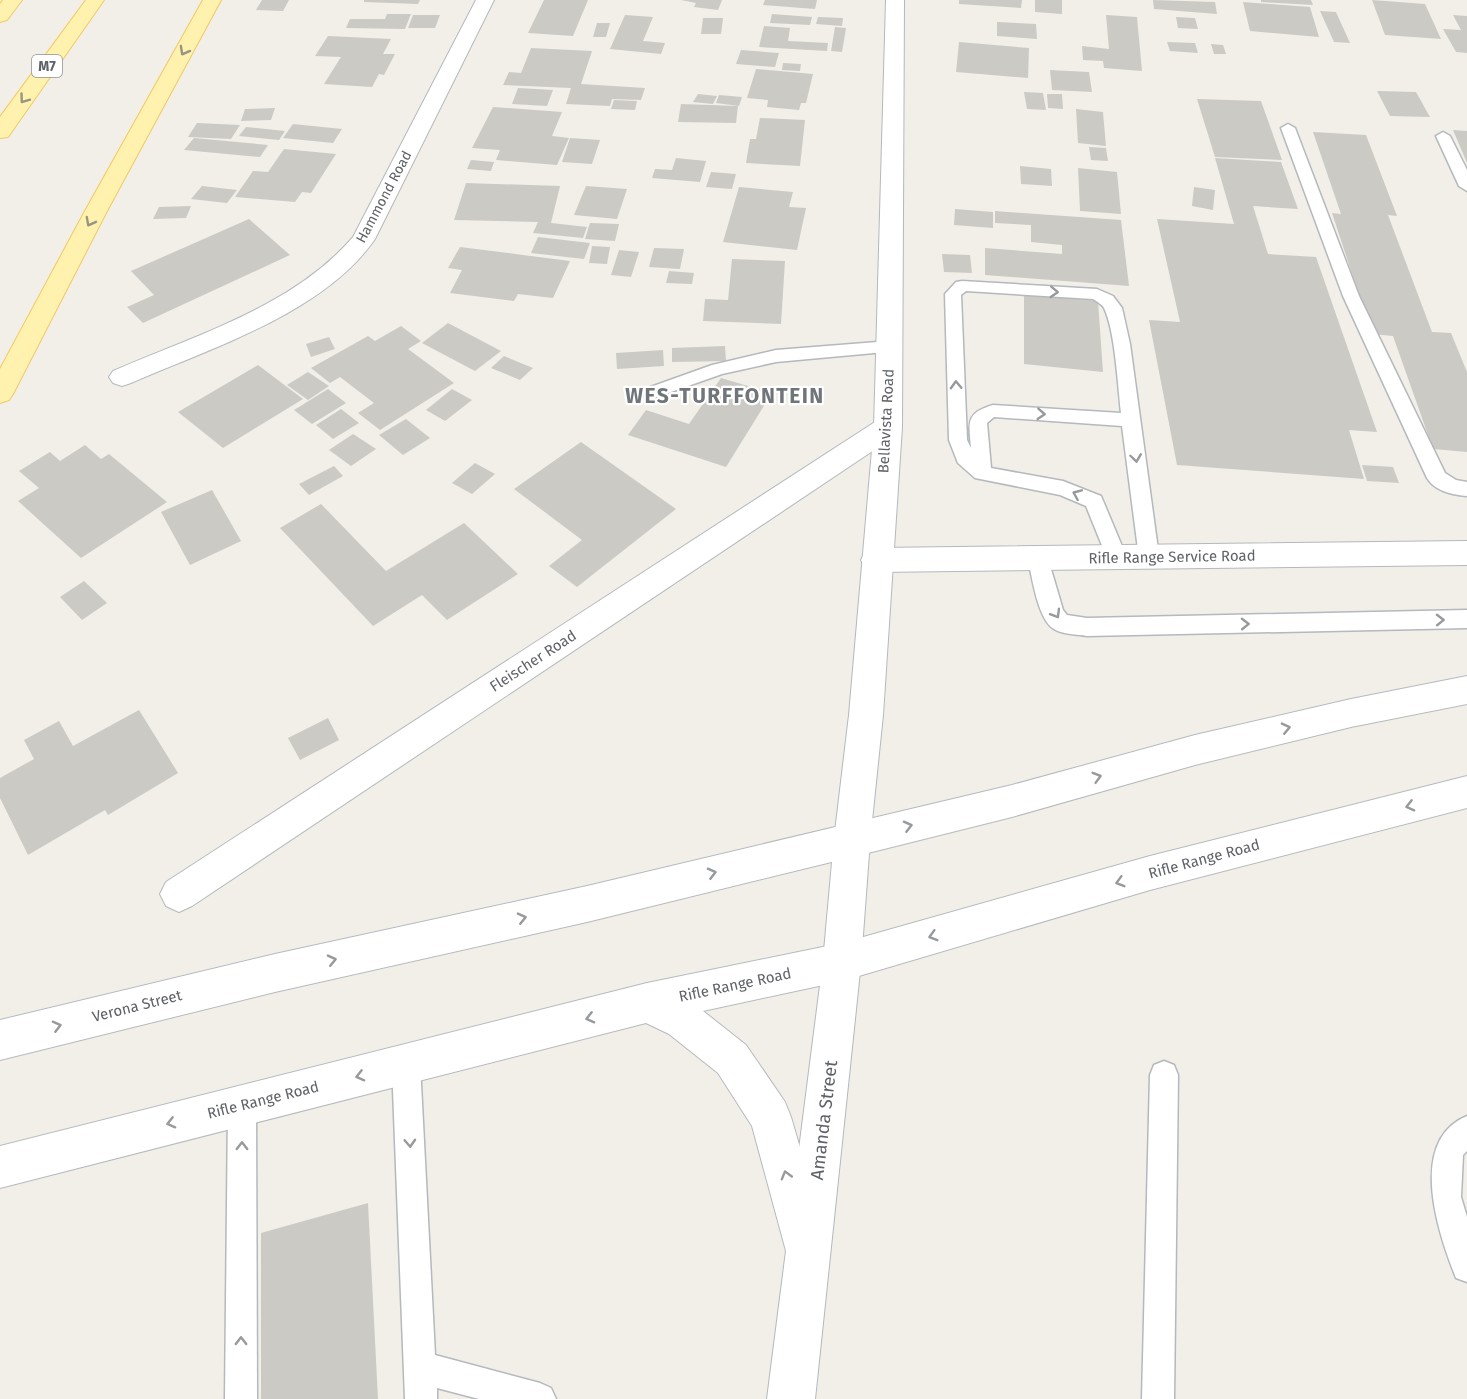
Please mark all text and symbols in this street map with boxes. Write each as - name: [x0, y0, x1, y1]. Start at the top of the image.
- one-way arrow: [180, 45, 191, 55]
- road number: M7: [32, 55, 62, 77]
- one-way arrow: [20, 92, 31, 103]
- street label: Hammond Road: [353, 148, 415, 246]
- one-way arrow: [86, 216, 97, 226]
- one-way arrow: [1050, 285, 1059, 298]
- street label: Bellavista Road: [874, 368, 898, 474]
- one-way arrow: [950, 380, 962, 389]
- district label: WES-TURFFONTEIN: [625, 383, 825, 409]
- one-way arrow: [1037, 407, 1046, 420]
- one-way arrow: [1129, 453, 1141, 462]
- one-way arrow: [1072, 489, 1083, 501]
- street label: Rifle Range Service Road: [1088, 547, 1256, 567]
- one-way arrow: [1048, 608, 1060, 618]
- one-way arrow: [1435, 614, 1444, 626]
- one-way arrow: [1240, 618, 1249, 630]
- street label: Fleischer Road: [486, 626, 580, 696]
- one-way arrow: [1281, 723, 1291, 736]
- one-way arrow: [1091, 772, 1102, 784]
- one-way arrow: [1405, 798, 1415, 811]
- one-way arrow: [903, 820, 913, 833]
- street label: Rifle Range Road: [1146, 835, 1262, 883]
- one-way arrow: [707, 868, 717, 881]
- one-way arrow: [1115, 875, 1126, 887]
- one-way arrow: [517, 912, 527, 925]
- one-way arrow: [928, 929, 939, 941]
- one-way arrow: [327, 954, 337, 967]
- street label: Rifle Range Road: [677, 964, 793, 1006]
- street label: Verona Street: [90, 986, 184, 1026]
- one-way arrow: [585, 1010, 595, 1023]
- one-way arrow: [52, 1020, 62, 1033]
- street label: Amanda Street: [806, 1058, 842, 1181]
- one-way arrow: [355, 1068, 365, 1081]
- street label: Rifle Range Road: [205, 1077, 321, 1123]
- one-way arrow: [166, 1116, 176, 1129]
- one-way arrow: [403, 1139, 416, 1148]
- one-way arrow: [236, 1141, 248, 1150]
- one-way arrow: [781, 1170, 793, 1181]
- one-way arrow: [235, 1336, 247, 1345]

